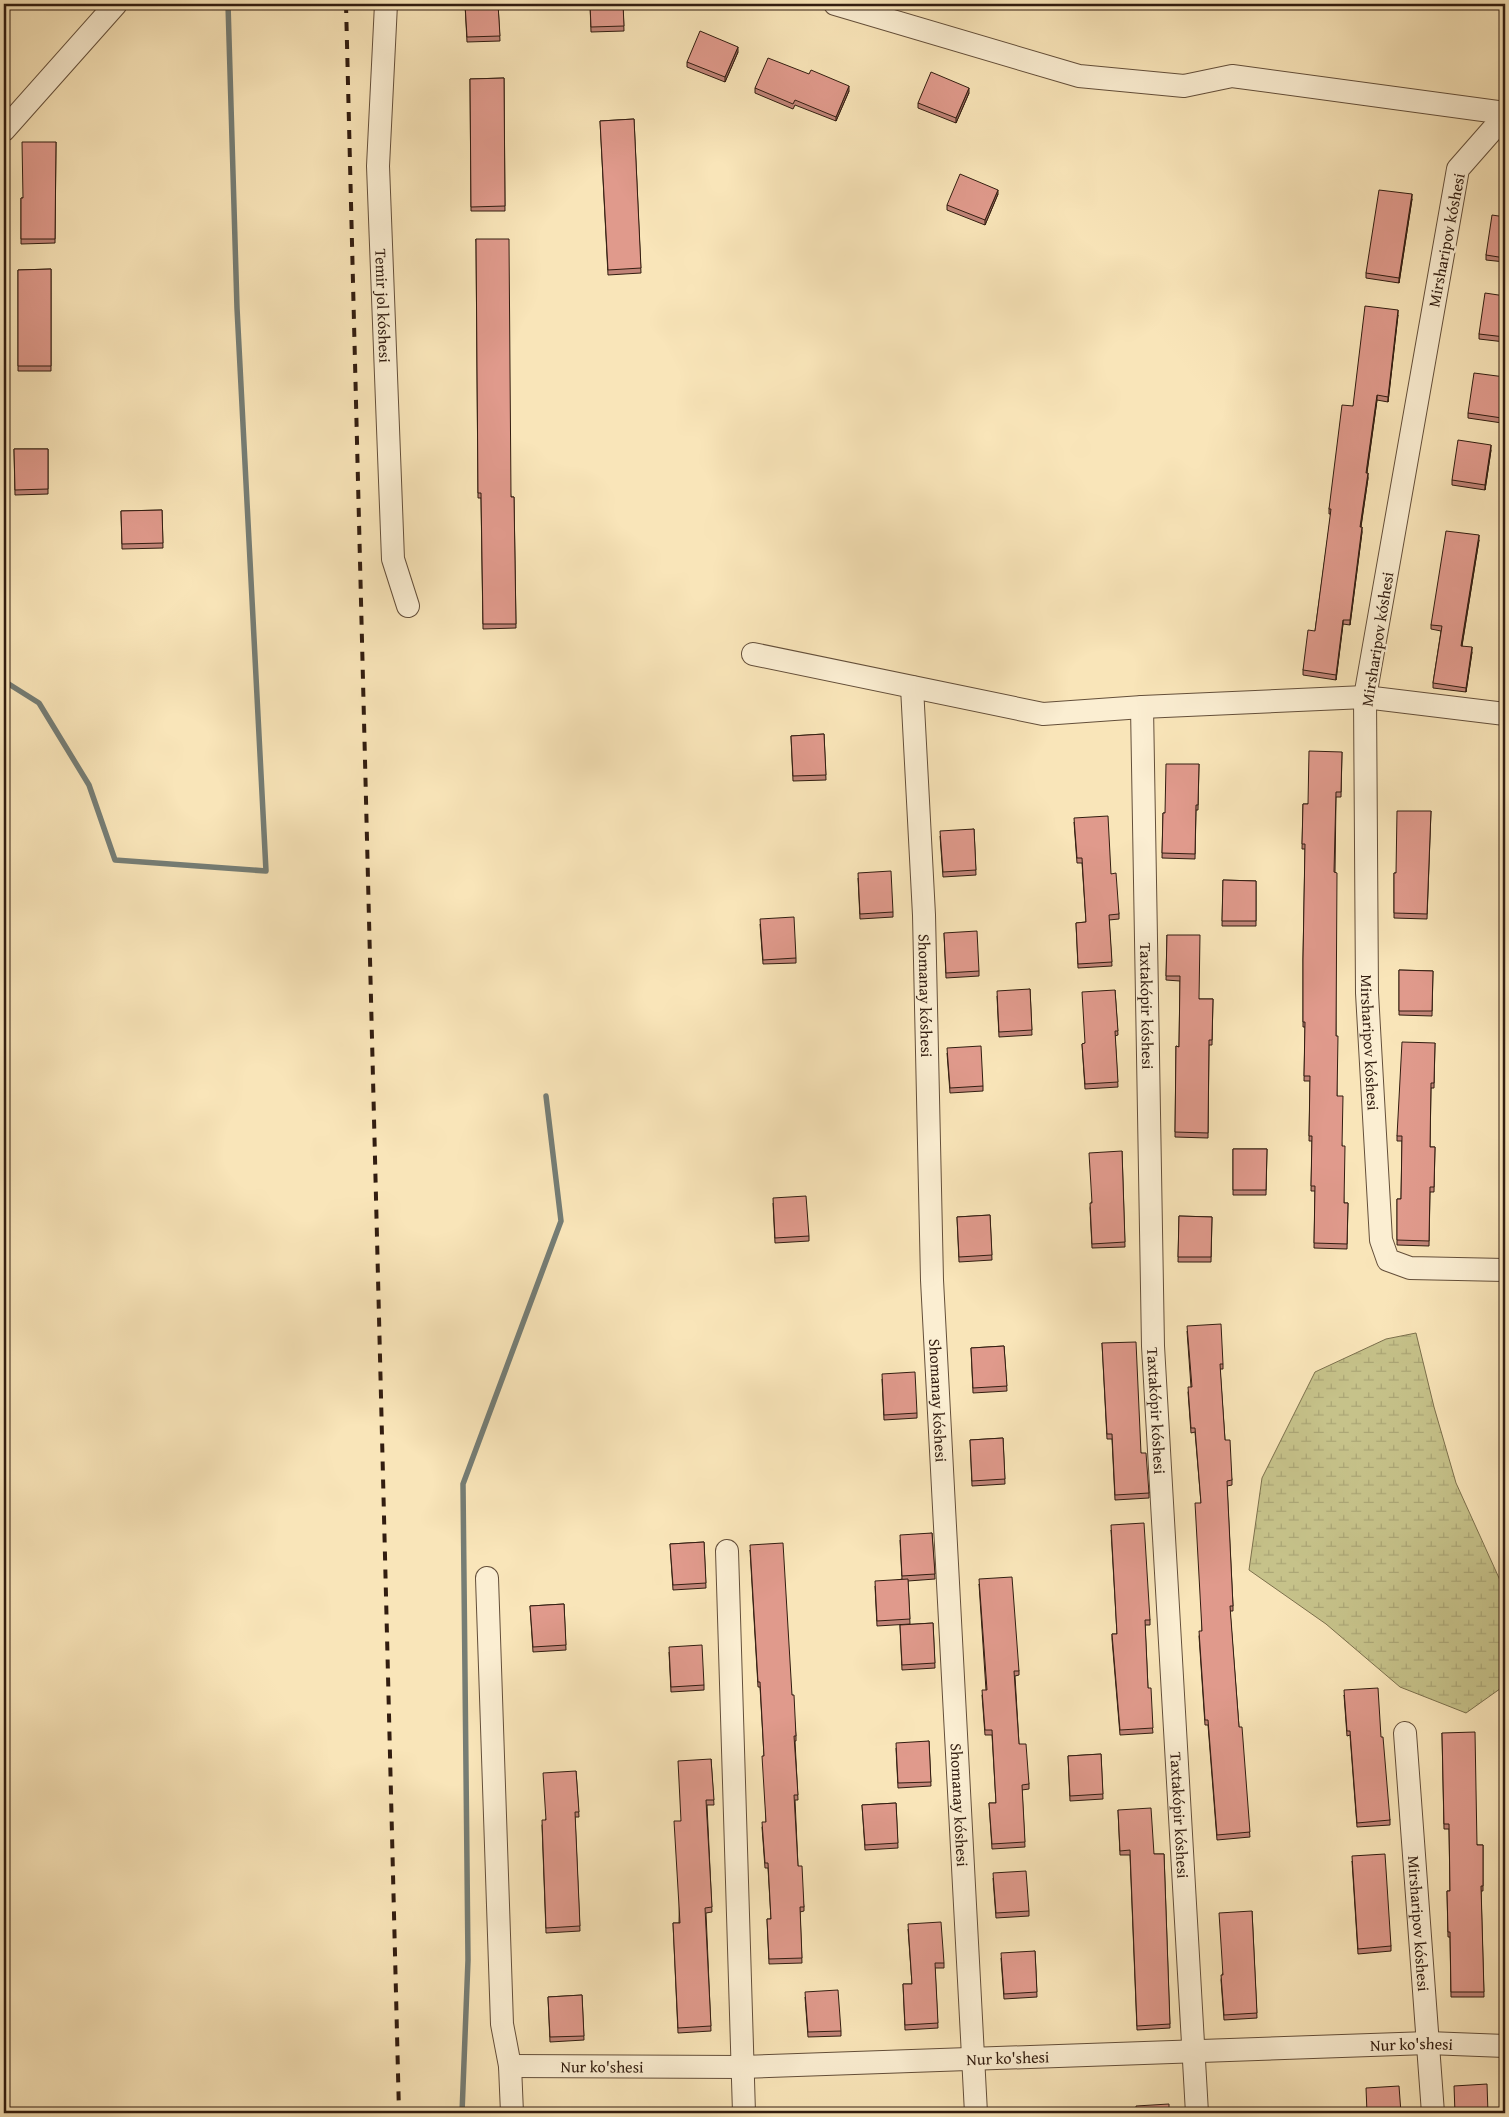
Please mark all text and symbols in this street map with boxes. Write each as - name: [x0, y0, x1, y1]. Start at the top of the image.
- street label: Mirsharipov kóshesi: [1421, 170, 1471, 309]
- street label: Temir jol kóshesi: [369, 248, 398, 364]
- street label: Mirsharipov kóshesi: [1354, 569, 1400, 708]
- street label: Shomanay kóshesi: [912, 934, 939, 1058]
- street label: Taxtakópir kóshesi: [1134, 942, 1160, 1070]
- street label: Mirsharipov kóshesi: [1355, 974, 1386, 1112]
- street label: Shomanay kóshesi: [923, 1338, 954, 1463]
- street label: Taxtakópir kóshesi: [1141, 1347, 1172, 1475]
- street label: Shomanay kóshesi: [944, 1742, 975, 1868]
- street label: Taxtakópir kóshesi: [1164, 1751, 1196, 1880]
- street label: Mirsharipov kóshesi: [1402, 1855, 1436, 1993]
- street label: Nur ko'shesi: [1370, 2031, 1454, 2057]
- street label: Nur ko'shesi: [966, 2044, 1050, 2071]
- street label: Nur ko'shesi: [560, 2054, 644, 2079]

